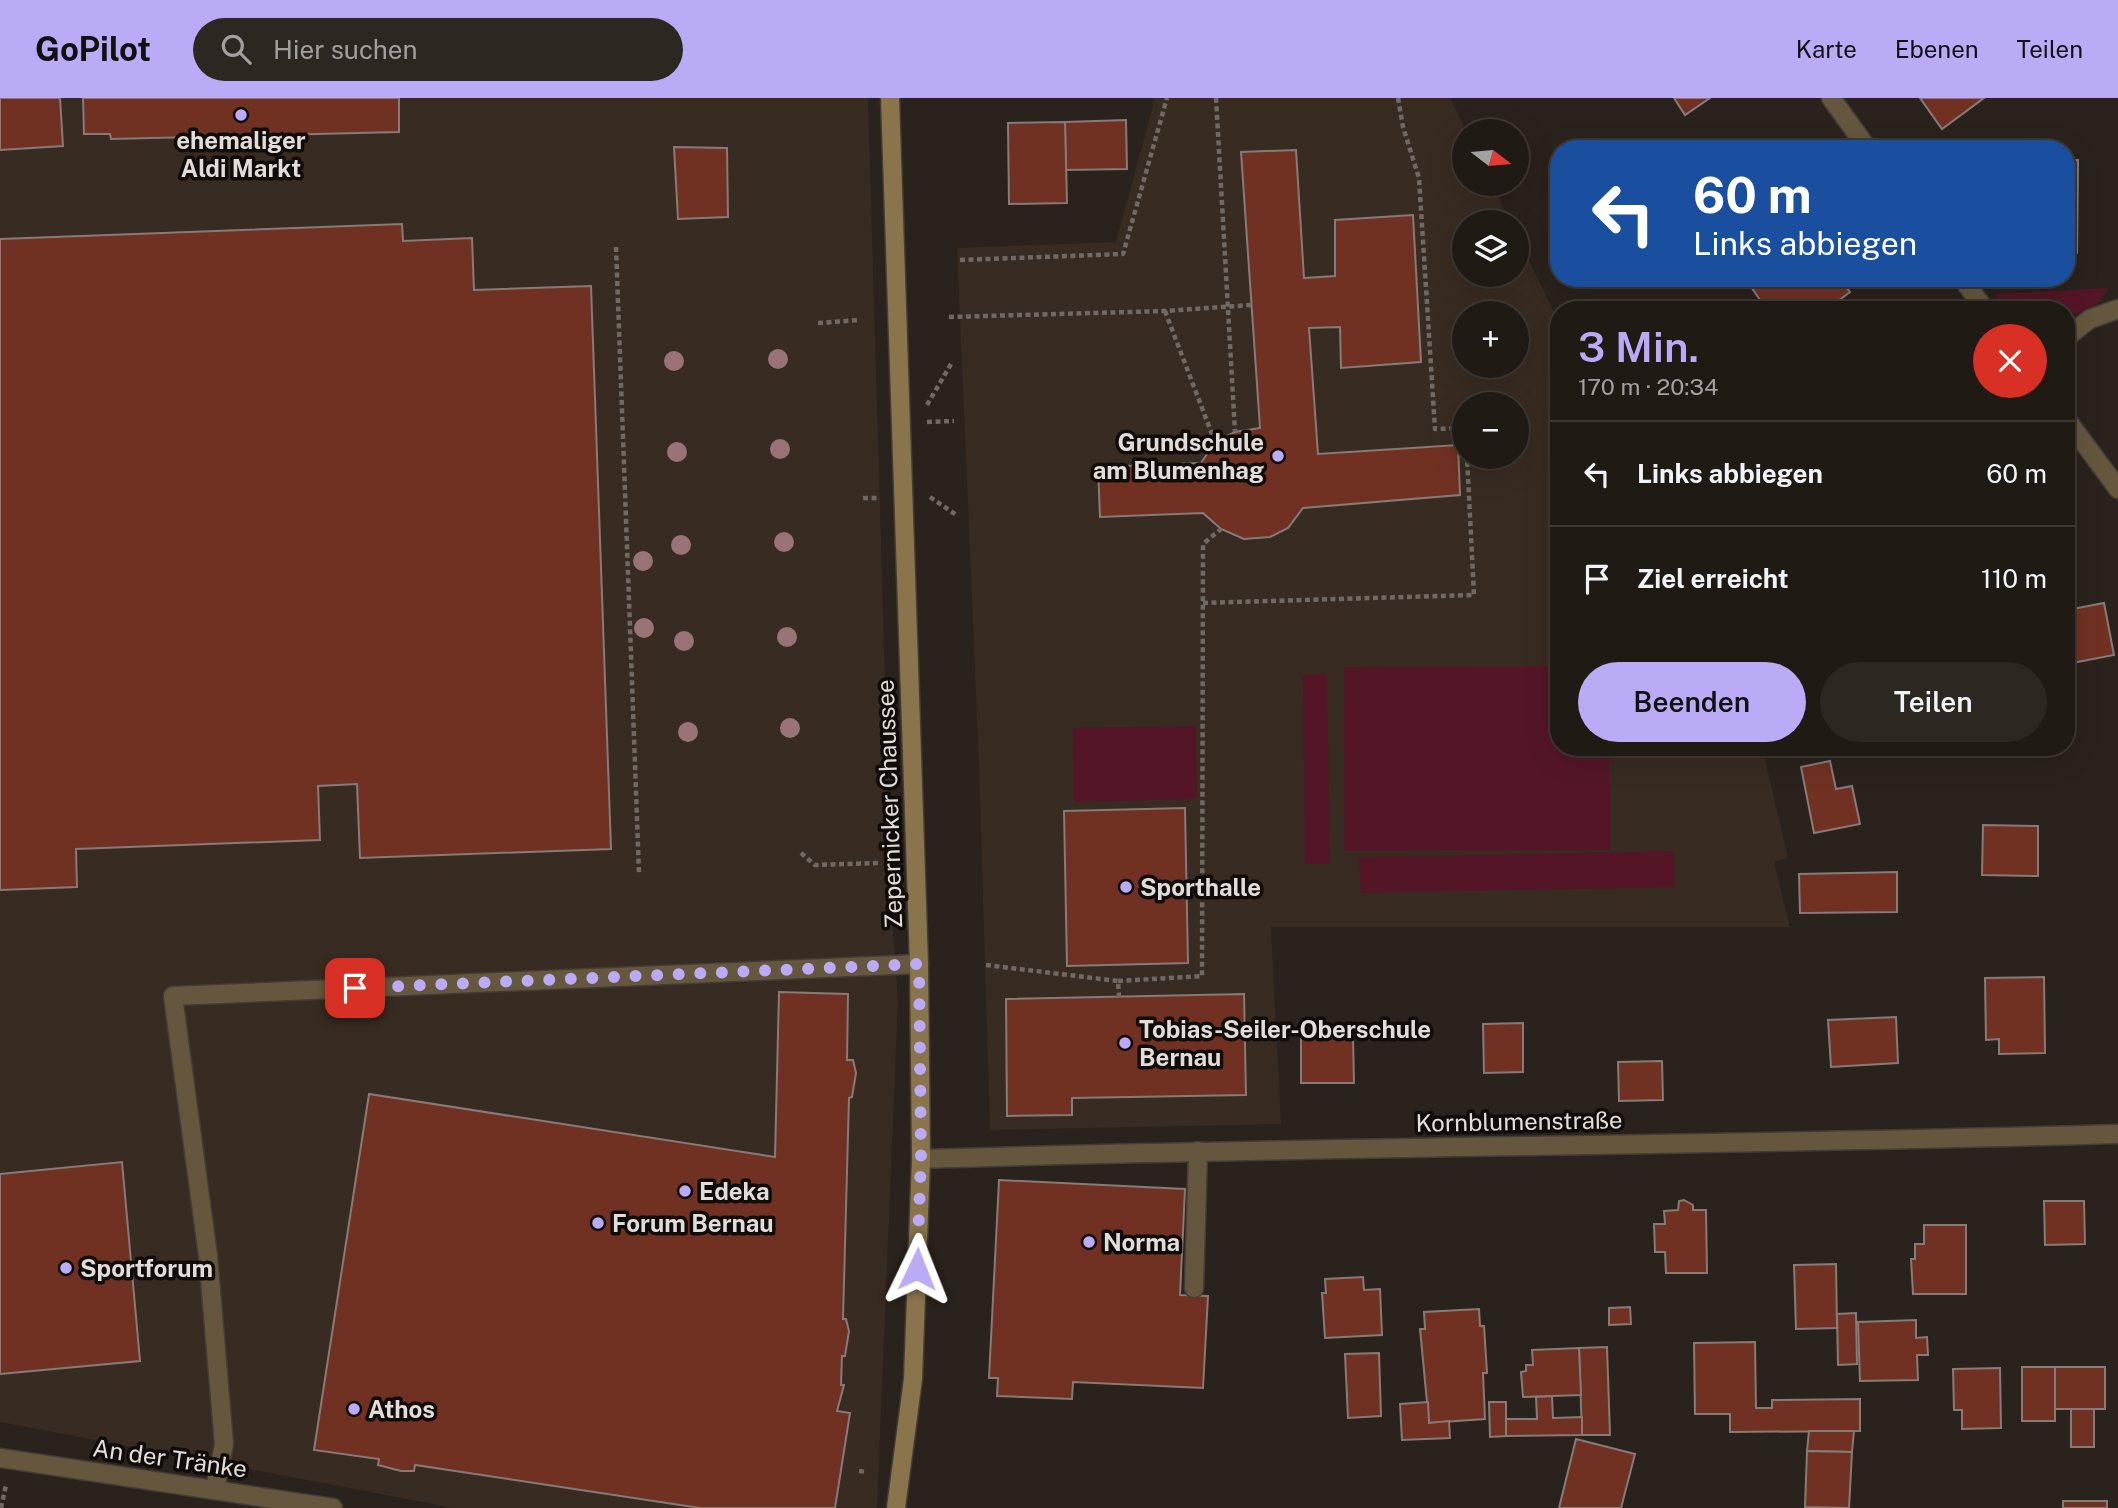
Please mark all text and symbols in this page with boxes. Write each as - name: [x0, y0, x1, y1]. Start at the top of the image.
- search box: [193, 18, 683, 81]
- text: GoPilot: [35, 30, 151, 68]
- icon: search: [217, 30, 255, 68]
- text: Hier suchen: [273, 34, 418, 65]
- text: Karte: [1796, 35, 1857, 63]
- text: Ebenen: [1895, 35, 1979, 63]
- text: Teilen: [2017, 35, 2083, 63]
- marker: ehemaliger Aldi Markt: [233, 107, 249, 123]
- north arrow: [1452, 119, 1530, 196]
- map controls: [1452, 119, 1529, 469]
- place label: ehemaliger Aldi Markt: [176, 126, 306, 182]
- text: 60 m: [1693, 166, 1812, 224]
- icon: left: [1578, 168, 1669, 259]
- button: layers: [1452, 210, 1529, 287]
- text: Links abbiegen: [1693, 225, 1917, 262]
- button: +: [1452, 301, 1529, 378]
- text: 3 Min.: [1578, 322, 1699, 371]
- button: close: [1973, 324, 2047, 398]
- text: 170 m · 20:34: [1578, 373, 1718, 400]
- button: −: [1452, 392, 1529, 469]
- place label: Grundschule am Blumenhag: [1093, 428, 1264, 484]
- marker: Grundschule am Blumenhag: [1270, 448, 1286, 464]
- icon: left: [1578, 455, 1616, 493]
- text: Links abbiegen: [1637, 458, 1823, 489]
- text: 60 m: [1986, 458, 2047, 489]
- icon: arrive: [1578, 560, 1616, 598]
- text: Ziel erreicht: [1637, 563, 1789, 594]
- text: 110 m: [1981, 563, 2047, 594]
- button: Beenden: [1578, 662, 1806, 742]
- button: Teilen: [1820, 662, 2047, 742]
- street label: Zepernicker Chaussee: [871, 679, 907, 929]
- place label: Sporthalle: [1140, 873, 1261, 901]
- marker: Sporthalle: [1118, 879, 1134, 895]
- pin: [325, 958, 385, 1018]
- icon: arrive: [336, 969, 374, 1007]
- place label: Tobias-Seiler-Oberschule Bernau: [1139, 1015, 1431, 1071]
- marker: Tobias-Seiler-Oberschule Bernau: [1117, 1035, 1133, 1051]
- street label: Kornblumenstraße: [1415, 1105, 1623, 1137]
- place label: Edeka: [699, 1177, 770, 1205]
- marker: Edeka: [677, 1183, 693, 1199]
- place label: Forum Bernau: [612, 1209, 774, 1237]
- marker: Forum Bernau: [590, 1215, 606, 1231]
- place label: Norma: [1103, 1228, 1180, 1256]
- position arrow: [880, 1232, 954, 1306]
- marker: Norma: [1081, 1234, 1097, 1250]
- place label: Sportforum: [80, 1254, 213, 1282]
- marker: Sportforum: [58, 1260, 74, 1276]
- place label: Athos: [368, 1395, 435, 1423]
- marker: Athos: [346, 1401, 362, 1417]
- street label: An der Tränke: [91, 1433, 249, 1483]

